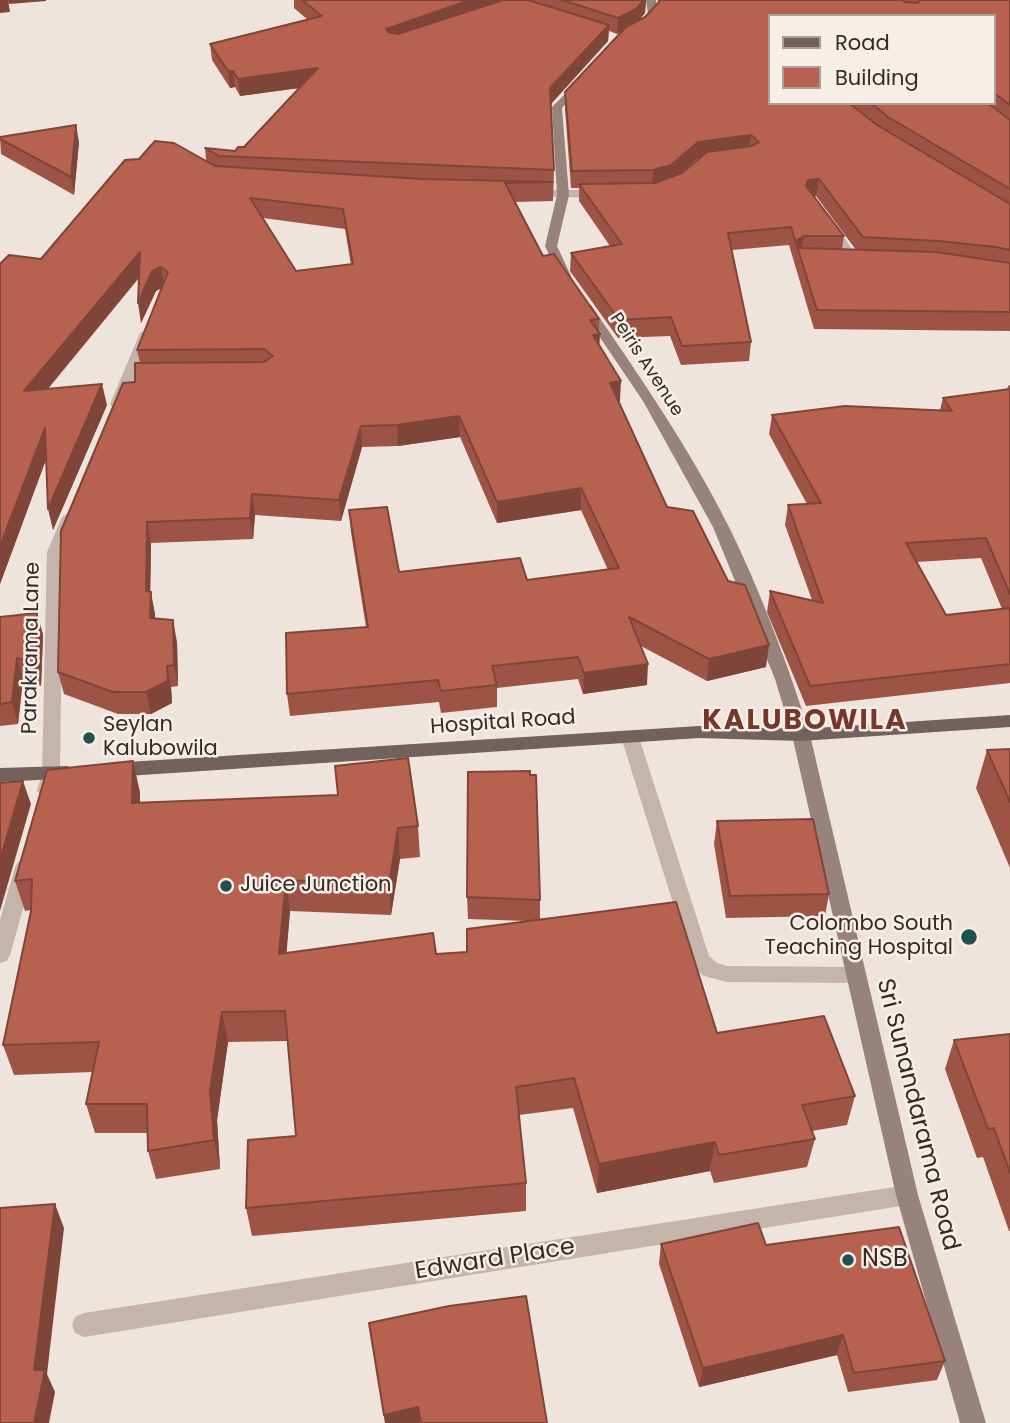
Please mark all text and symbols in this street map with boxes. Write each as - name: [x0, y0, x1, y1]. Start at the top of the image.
- legend: [768, 14, 996, 105]
- text: Road: [835, 28, 890, 57]
- text: Building: [835, 63, 919, 92]
- street label: Peiris Avenue: [605, 309, 687, 421]
- street label: Parakrama Lane: [18, 562, 46, 734]
- street label: Hospital Road: [430, 705, 576, 741]
- district label: KALUBOWILA: [704, 705, 906, 739]
- place label: Seylan Kalubowila: [103, 713, 218, 763]
- marker: Seylan Kalubowila: [81, 730, 97, 746]
- place label: Juice Junction: [240, 873, 392, 899]
- marker: Juice Junction: [218, 878, 234, 894]
- place label: Colombo South Teaching Hospital: [765, 912, 953, 962]
- marker: Colombo South Teaching Hospital: [959, 927, 979, 947]
- street label: Sri Sunandarama Road: [869, 976, 965, 1254]
- street label: Edward Place: [413, 1233, 577, 1287]
- place label: NSB: [862, 1246, 908, 1274]
- marker: NSB: [840, 1252, 856, 1268]

